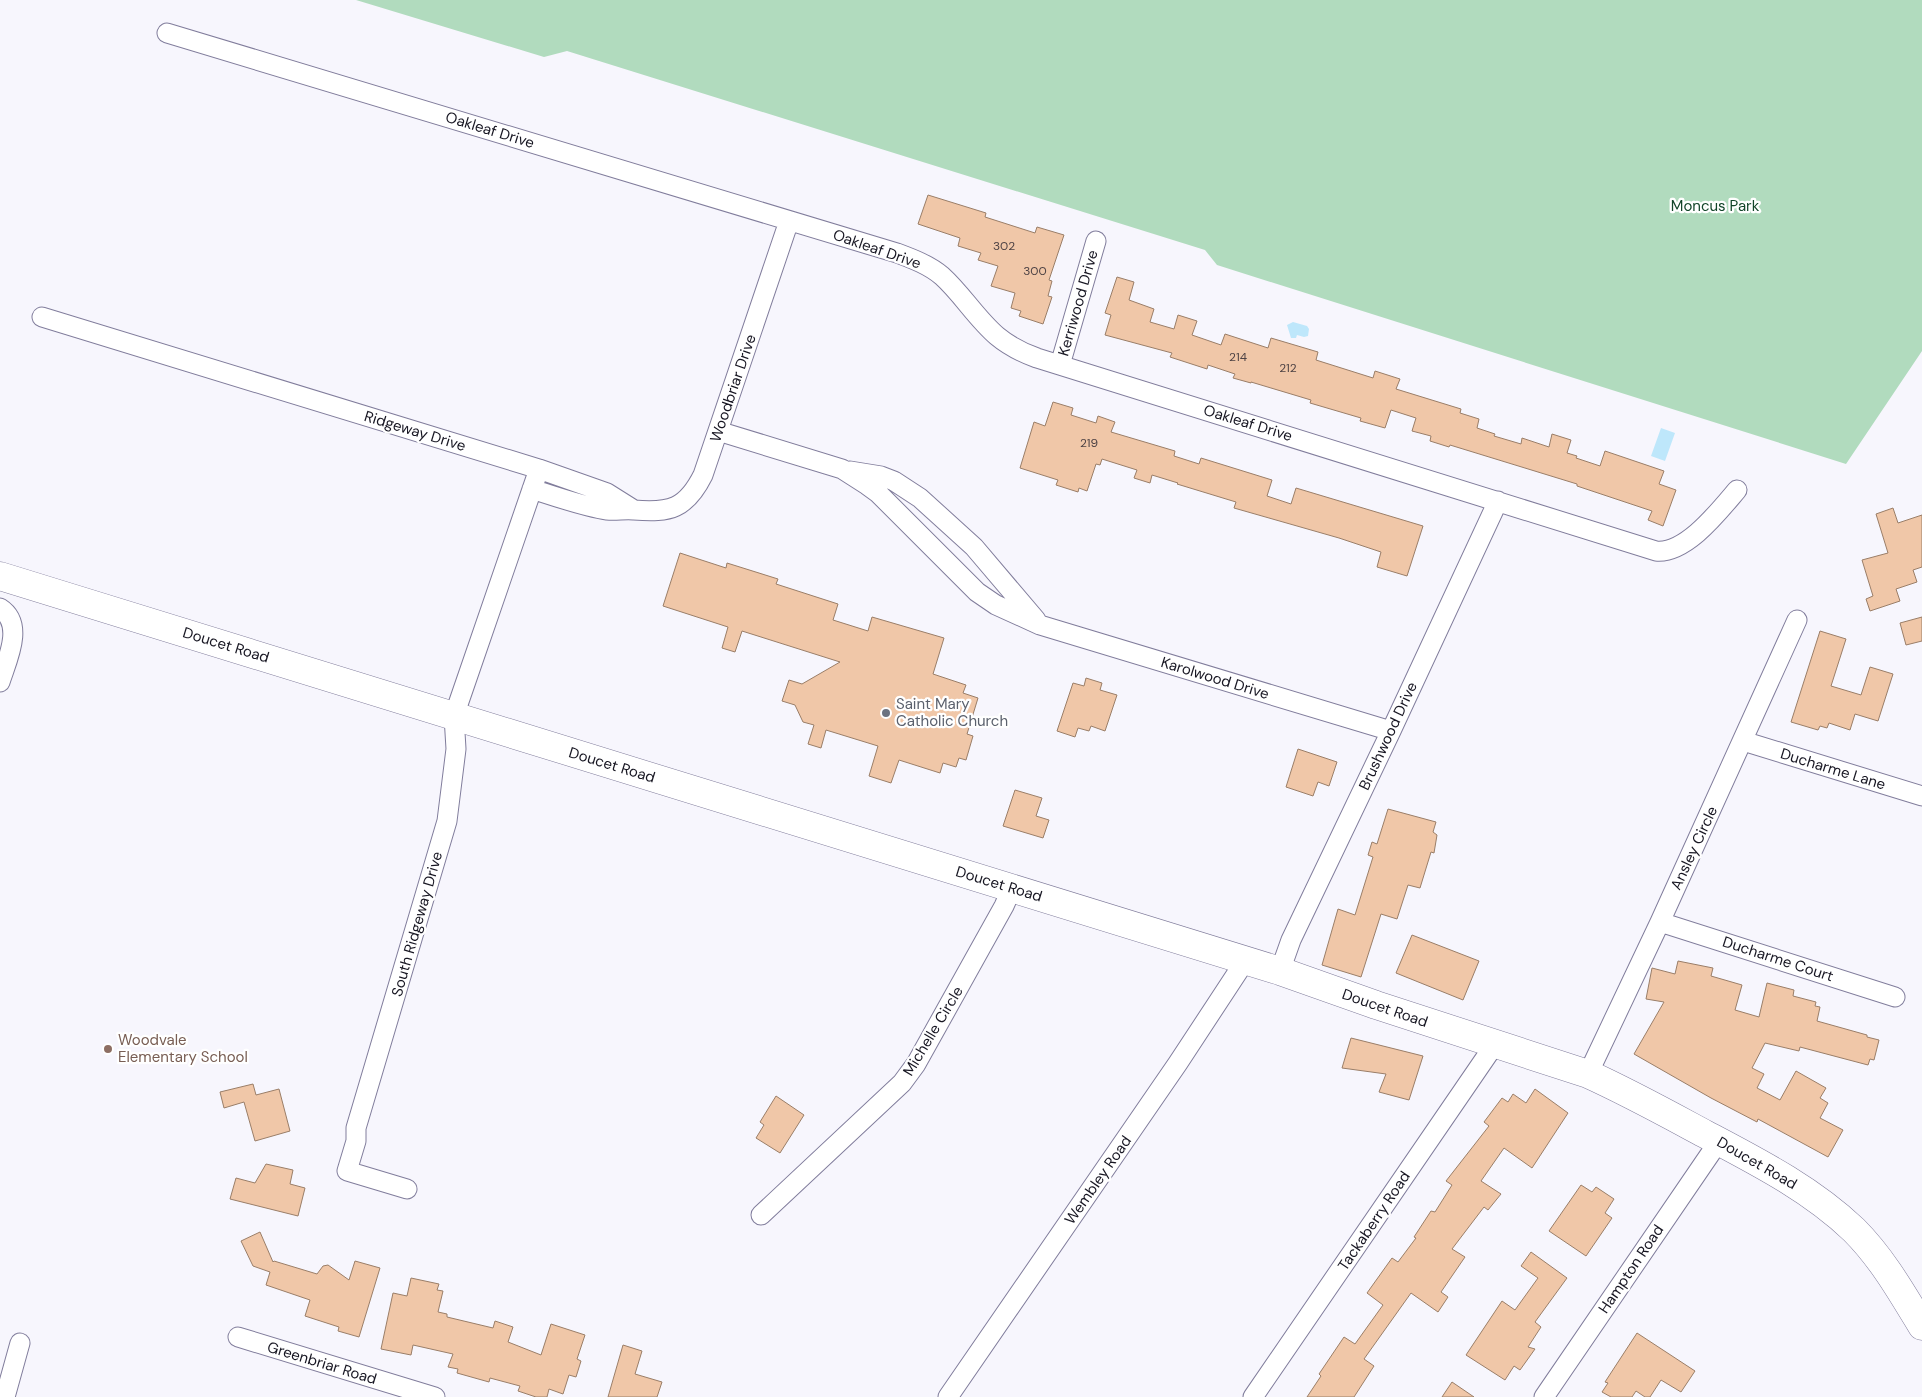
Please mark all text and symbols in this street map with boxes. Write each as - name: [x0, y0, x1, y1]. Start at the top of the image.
- street label: Oakleaf Drive: [443, 107, 537, 153]
- park label: Moncus Park: [1671, 196, 1760, 216]
- street label: Oakleaf Drive: [830, 225, 924, 273]
- house number: 302: [993, 238, 1015, 254]
- street label: Kerriwood Drive: [1053, 248, 1103, 358]
- house number: 300: [1023, 263, 1047, 279]
- street label: Woodbriar Drive: [705, 331, 761, 445]
- house number: 214: [1229, 349, 1247, 365]
- house number: 212: [1279, 360, 1297, 376]
- street label: Oakleaf Drive: [1201, 400, 1295, 446]
- street label: Ridgeway Drive: [362, 406, 468, 456]
- house number: 219: [1080, 435, 1098, 451]
- street label: Doucet Road: [180, 622, 272, 668]
- street label: Karolwood Drive: [1159, 652, 1271, 704]
- street label: Brushwood Drive: [1354, 679, 1422, 793]
- place label: Saint Mary Catholic Church: [896, 694, 1008, 731]
- marker: Saint Mary Catholic Church: [880, 707, 892, 719]
- street label: Doucet Road: [566, 742, 658, 788]
- street label: Ducharme Lane: [1778, 744, 1888, 794]
- street label: Ansley Circle: [1666, 803, 1722, 893]
- street label: South Ridgeway Drive: [387, 849, 447, 999]
- street label: Doucet Road: [953, 861, 1045, 907]
- street label: Ducharme Court: [1720, 932, 1836, 986]
- street label: Michelle Circle: [898, 982, 968, 1080]
- street label: Doucet Road: [1339, 984, 1431, 1032]
- place label: Woodvale Elementary School: [118, 1030, 248, 1067]
- marker: Woodvale Elementary School: [102, 1043, 114, 1055]
- street label: Wembley Road: [1060, 1132, 1136, 1228]
- street label: Doucet Road: [1713, 1132, 1801, 1194]
- street label: Tackaberry Road: [1333, 1167, 1415, 1275]
- street label: Hampton Road: [1594, 1221, 1668, 1317]
- street label: Greenbriar Road: [265, 1337, 379, 1389]

